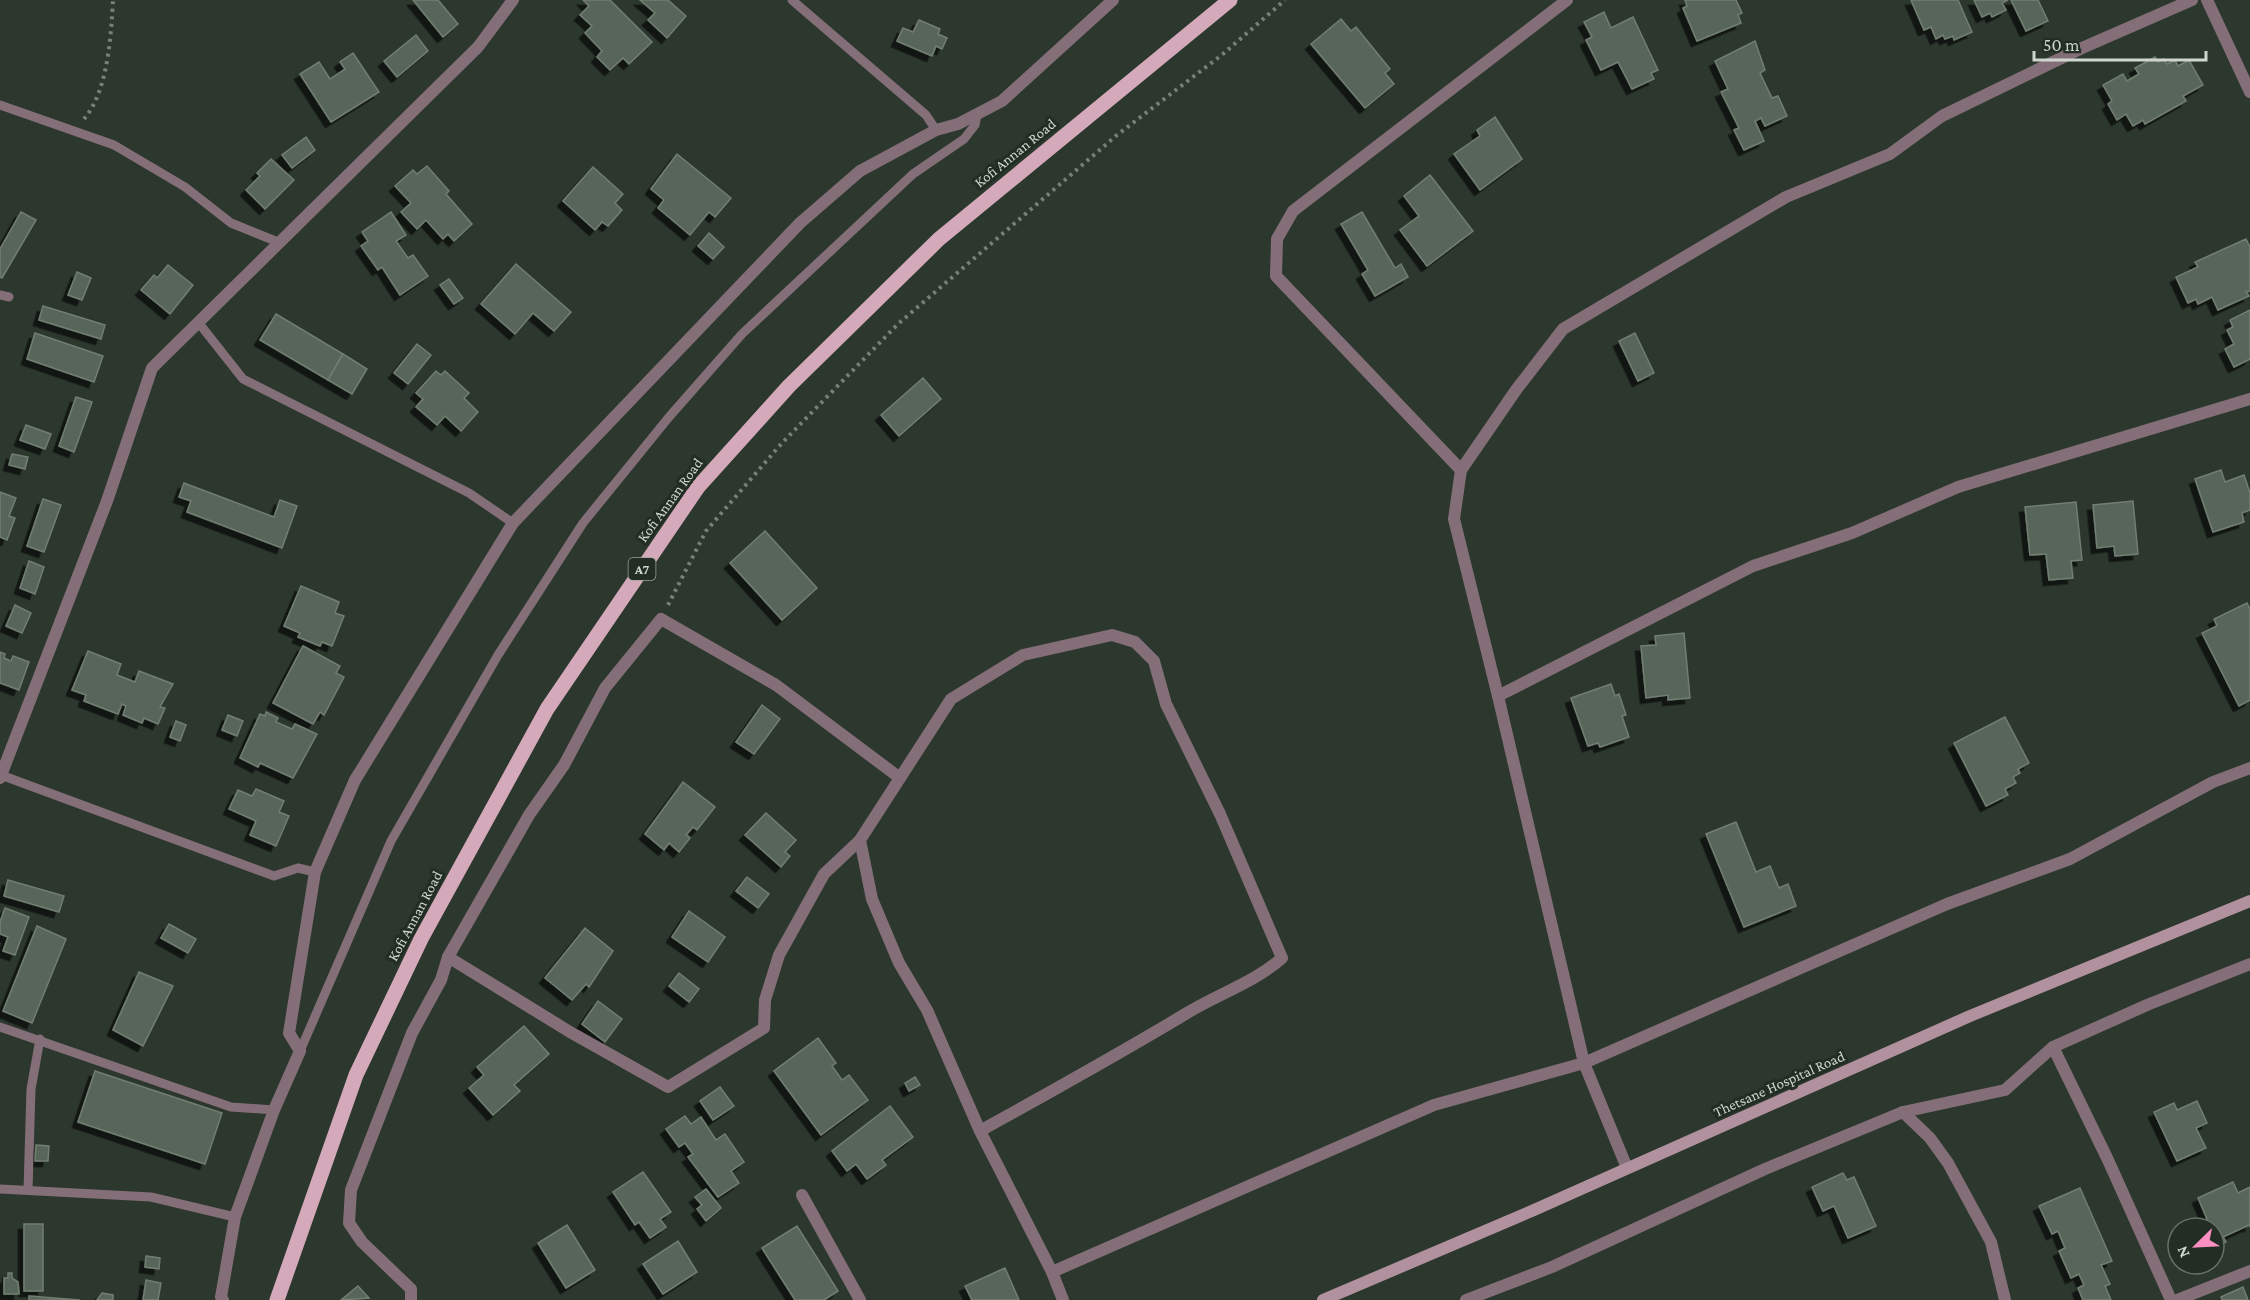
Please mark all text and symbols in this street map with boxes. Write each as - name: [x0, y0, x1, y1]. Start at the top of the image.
- scale bar: [2034, 24, 2206, 62]
- text: 50 m: [2043, 35, 2080, 55]
- street label: Kofi Annan Road: [971, 115, 1059, 191]
- street label: Kofi Annan Road: [634, 455, 706, 545]
- road number: A7: [628, 558, 656, 580]
- street label: Kofi Annan Road: [385, 868, 445, 964]
- street label: Thetsane Hospital Road: [1711, 1048, 1848, 1121]
- north arrow: [2166, 1216, 2226, 1276]
- text: N: [2173, 1243, 2193, 1260]

